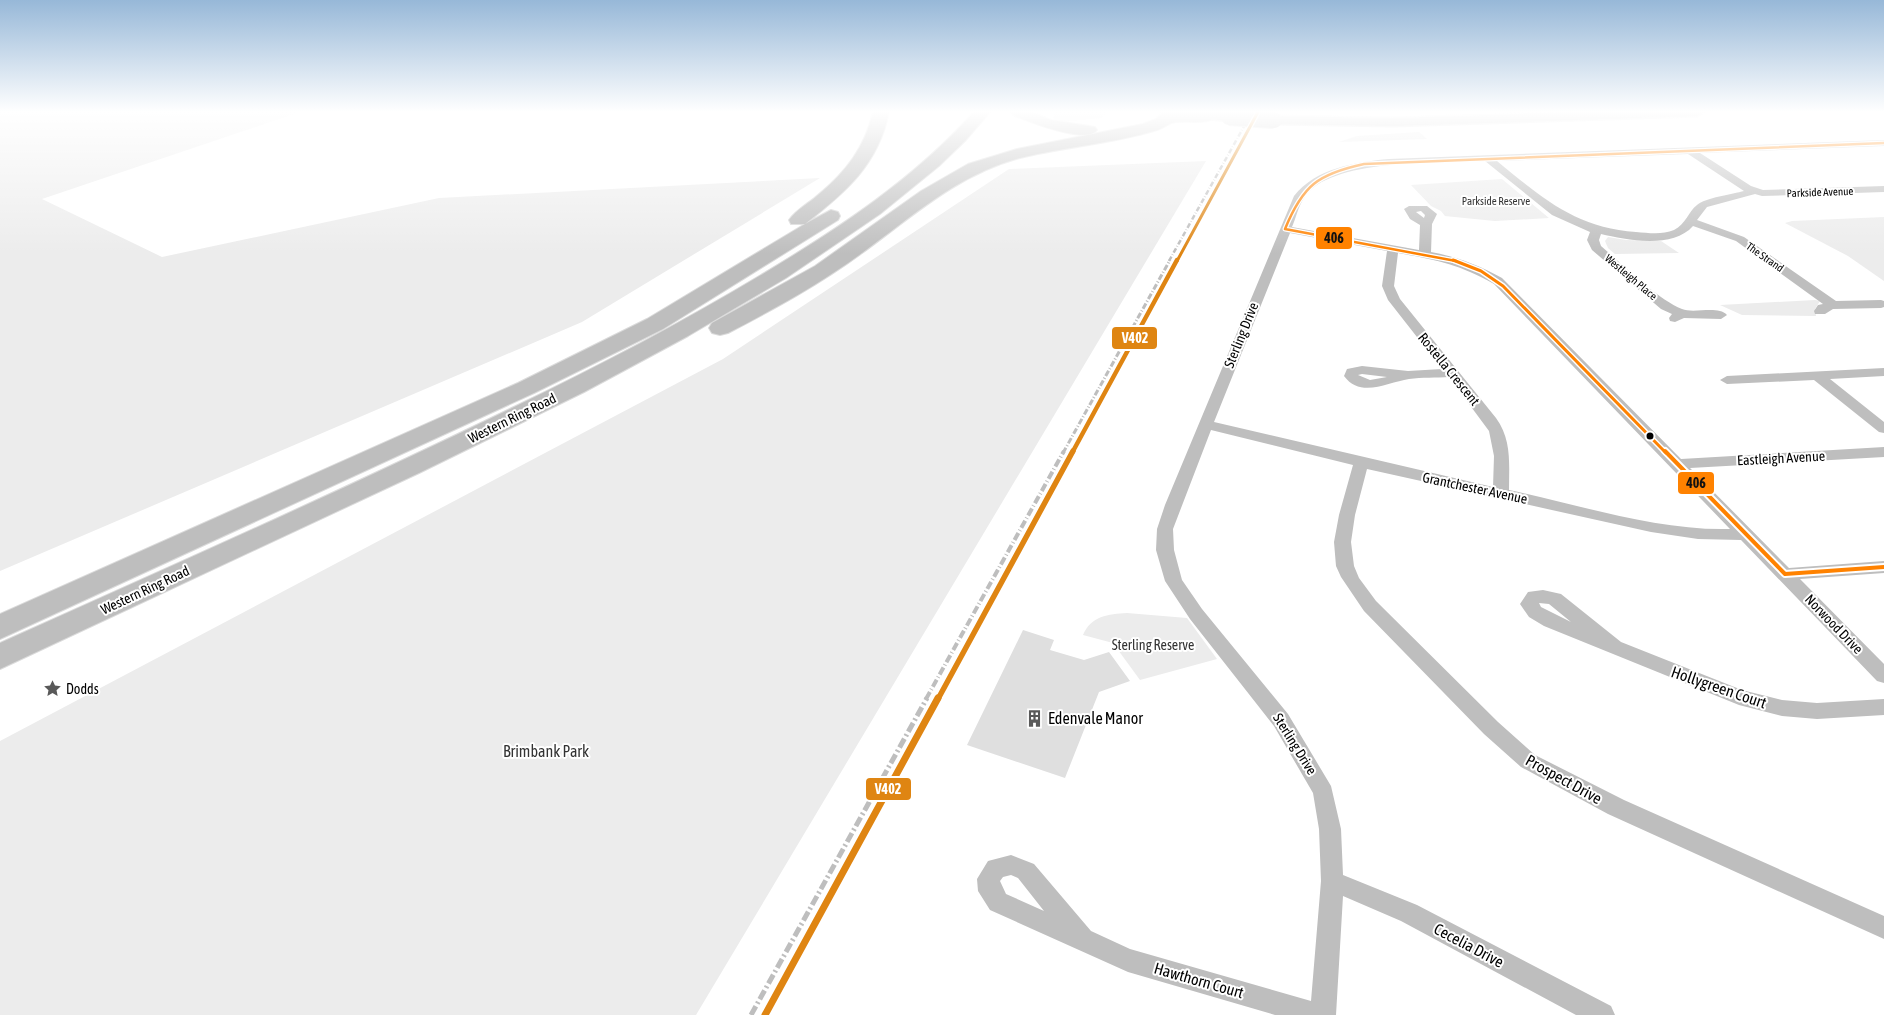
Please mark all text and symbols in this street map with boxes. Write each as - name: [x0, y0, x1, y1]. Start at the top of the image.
- street label: Parkside Avenue: [1786, 185, 1854, 199]
- park label: Parkside Reserve: [1462, 195, 1530, 207]
- line badge: 406: [1315, 226, 1353, 250]
- text: 406: [1323, 230, 1344, 246]
- street label: The Strand: [1744, 240, 1786, 274]
- street label: Westleigh Place: [1603, 252, 1659, 302]
- street label: Sterling Drive: [1221, 300, 1261, 370]
- line badge: V402: [1111, 326, 1158, 350]
- street label: Rostella Crescent: [1415, 329, 1483, 409]
- text: V402: [1121, 330, 1149, 346]
- street label: Western Ring Road: [465, 390, 559, 446]
- unlabelled marker: [1645, 431, 1655, 441]
- street label: Eastleigh Avenue: [1737, 448, 1825, 468]
- street label: Grantchester Avenue: [1421, 469, 1529, 507]
- line badge: 406: [1677, 471, 1715, 495]
- text: 406: [1685, 475, 1706, 491]
- street label: Western Ring Road: [98, 563, 192, 617]
- street label: Norwood Drive: [1802, 591, 1866, 657]
- park label: Sterling Reserve: [1112, 637, 1194, 653]
- street label: Hollygreen Court: [1669, 662, 1769, 713]
- place icon: Dodds: [42, 679, 62, 699]
- place label: Dodds: [66, 681, 99, 697]
- building icon: Edenvale Manor: [1024, 708, 1044, 728]
- place label: Edenvale Manor: [1048, 709, 1143, 727]
- street label: Sterling Drive: [1270, 710, 1320, 778]
- park label: Brimbank Park: [503, 742, 589, 760]
- street label: Prospect Drive: [1522, 751, 1605, 808]
- line badge: V402: [865, 777, 912, 801]
- text: V402: [874, 781, 902, 797]
- street label: Cecelia Drive: [1431, 919, 1507, 971]
- street label: Hawthorn Court: [1152, 959, 1246, 1002]

